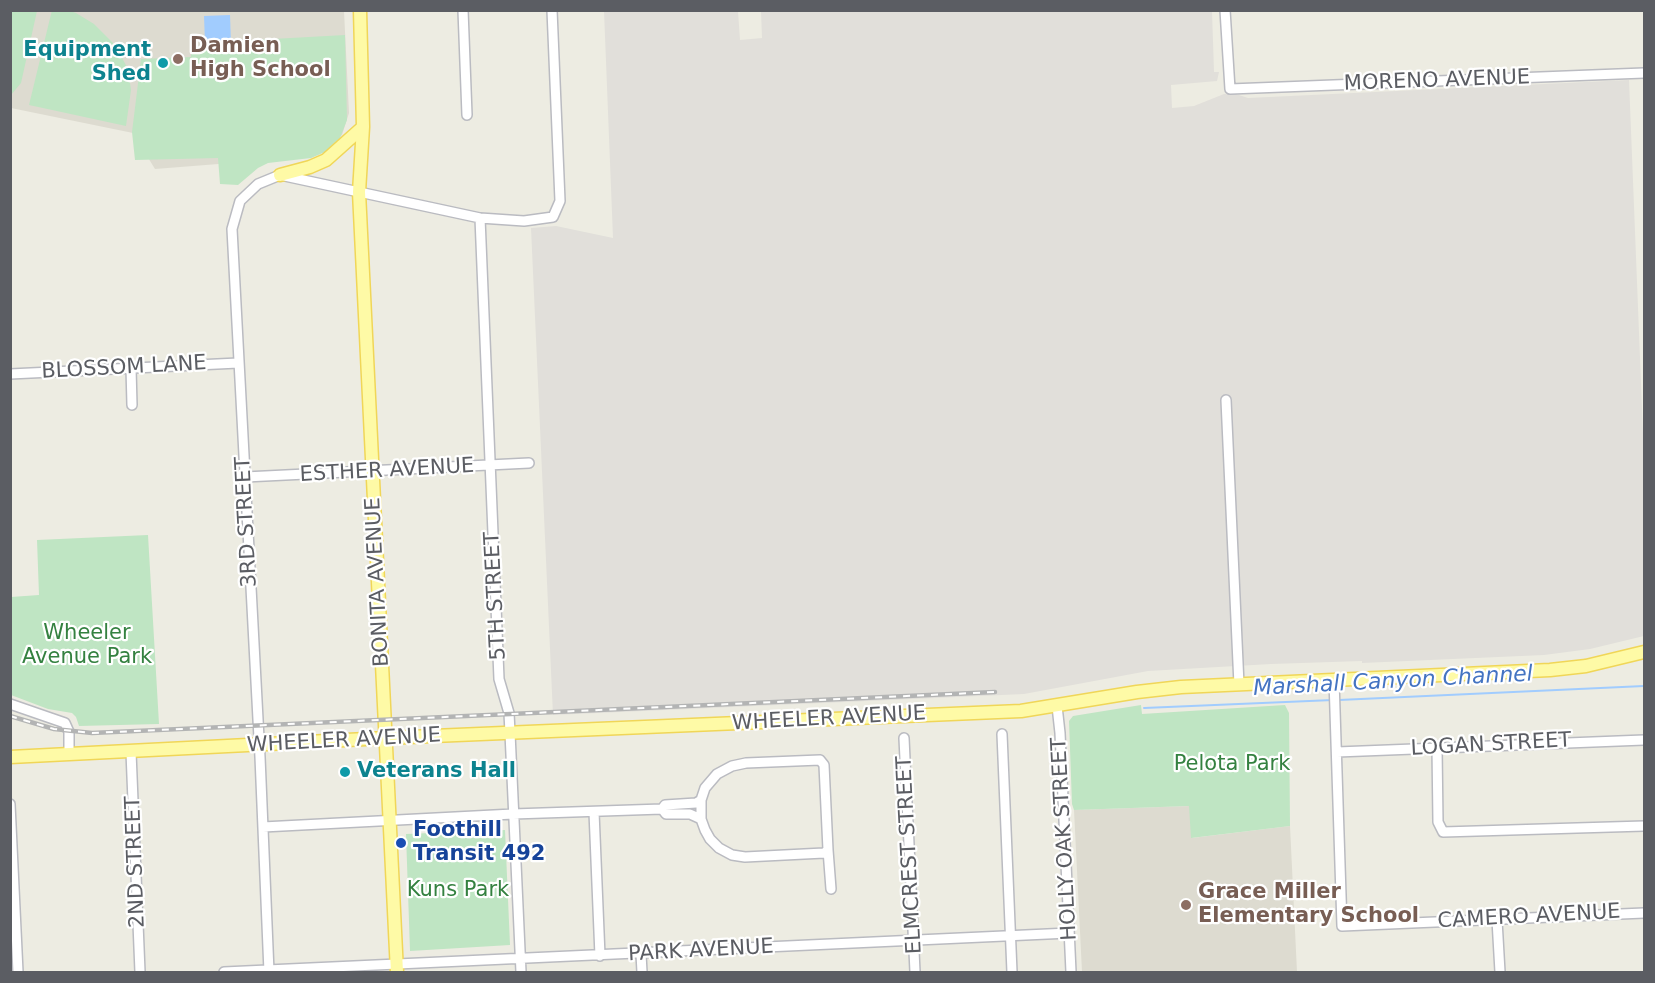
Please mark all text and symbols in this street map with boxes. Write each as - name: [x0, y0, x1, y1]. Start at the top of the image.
- place label: Damien High School: [190, 34, 331, 84]
- place label: Equipment Shed: [23, 38, 151, 88]
- marker: Damien High School: [171, 52, 185, 66]
- marker: Equipment Shed: [156, 56, 170, 70]
- street label: MORENO AVENUE: [1343, 65, 1531, 97]
- street label: BLOSSOM LANE: [41, 351, 207, 385]
- street label: ESTHER AVENUE: [299, 454, 475, 488]
- street label: 3RD STREET: [231, 456, 263, 588]
- street label: BONITA AVENUE: [361, 497, 395, 667]
- street label: 5TH STREET: [480, 531, 512, 661]
- park label: Wheeler Avenue Park: [22, 621, 152, 671]
- water label: Marshall Canyon Channel: [1252, 661, 1534, 703]
- street label: WHEELER AVENUE: [731, 701, 927, 737]
- street label: WHEELER AVENUE: [246, 723, 442, 759]
- street label: LOGAN STREET: [1410, 728, 1572, 762]
- street label: HOLLY OAK STREET: [1047, 737, 1083, 941]
- park label: Pelota Park: [1174, 752, 1290, 778]
- street label: ELMCREST STREET: [892, 755, 928, 955]
- place label: Veterans Hall: [357, 759, 516, 785]
- marker: Veterans Hall: [338, 765, 352, 779]
- street label: 2ND STREET: [121, 796, 151, 928]
- place label: Foothill Transit 492: [413, 818, 545, 868]
- marker: Foothill Transit 492: [394, 836, 408, 850]
- park label: Kuns Park: [407, 878, 509, 904]
- place label: Grace Miller Elementary School: [1198, 880, 1419, 930]
- marker: Grace Miller Elementary School: [1179, 898, 1193, 912]
- street label: CAMERO AVENUE: [1437, 900, 1621, 934]
- street label: PARK AVENUE: [628, 935, 774, 967]

